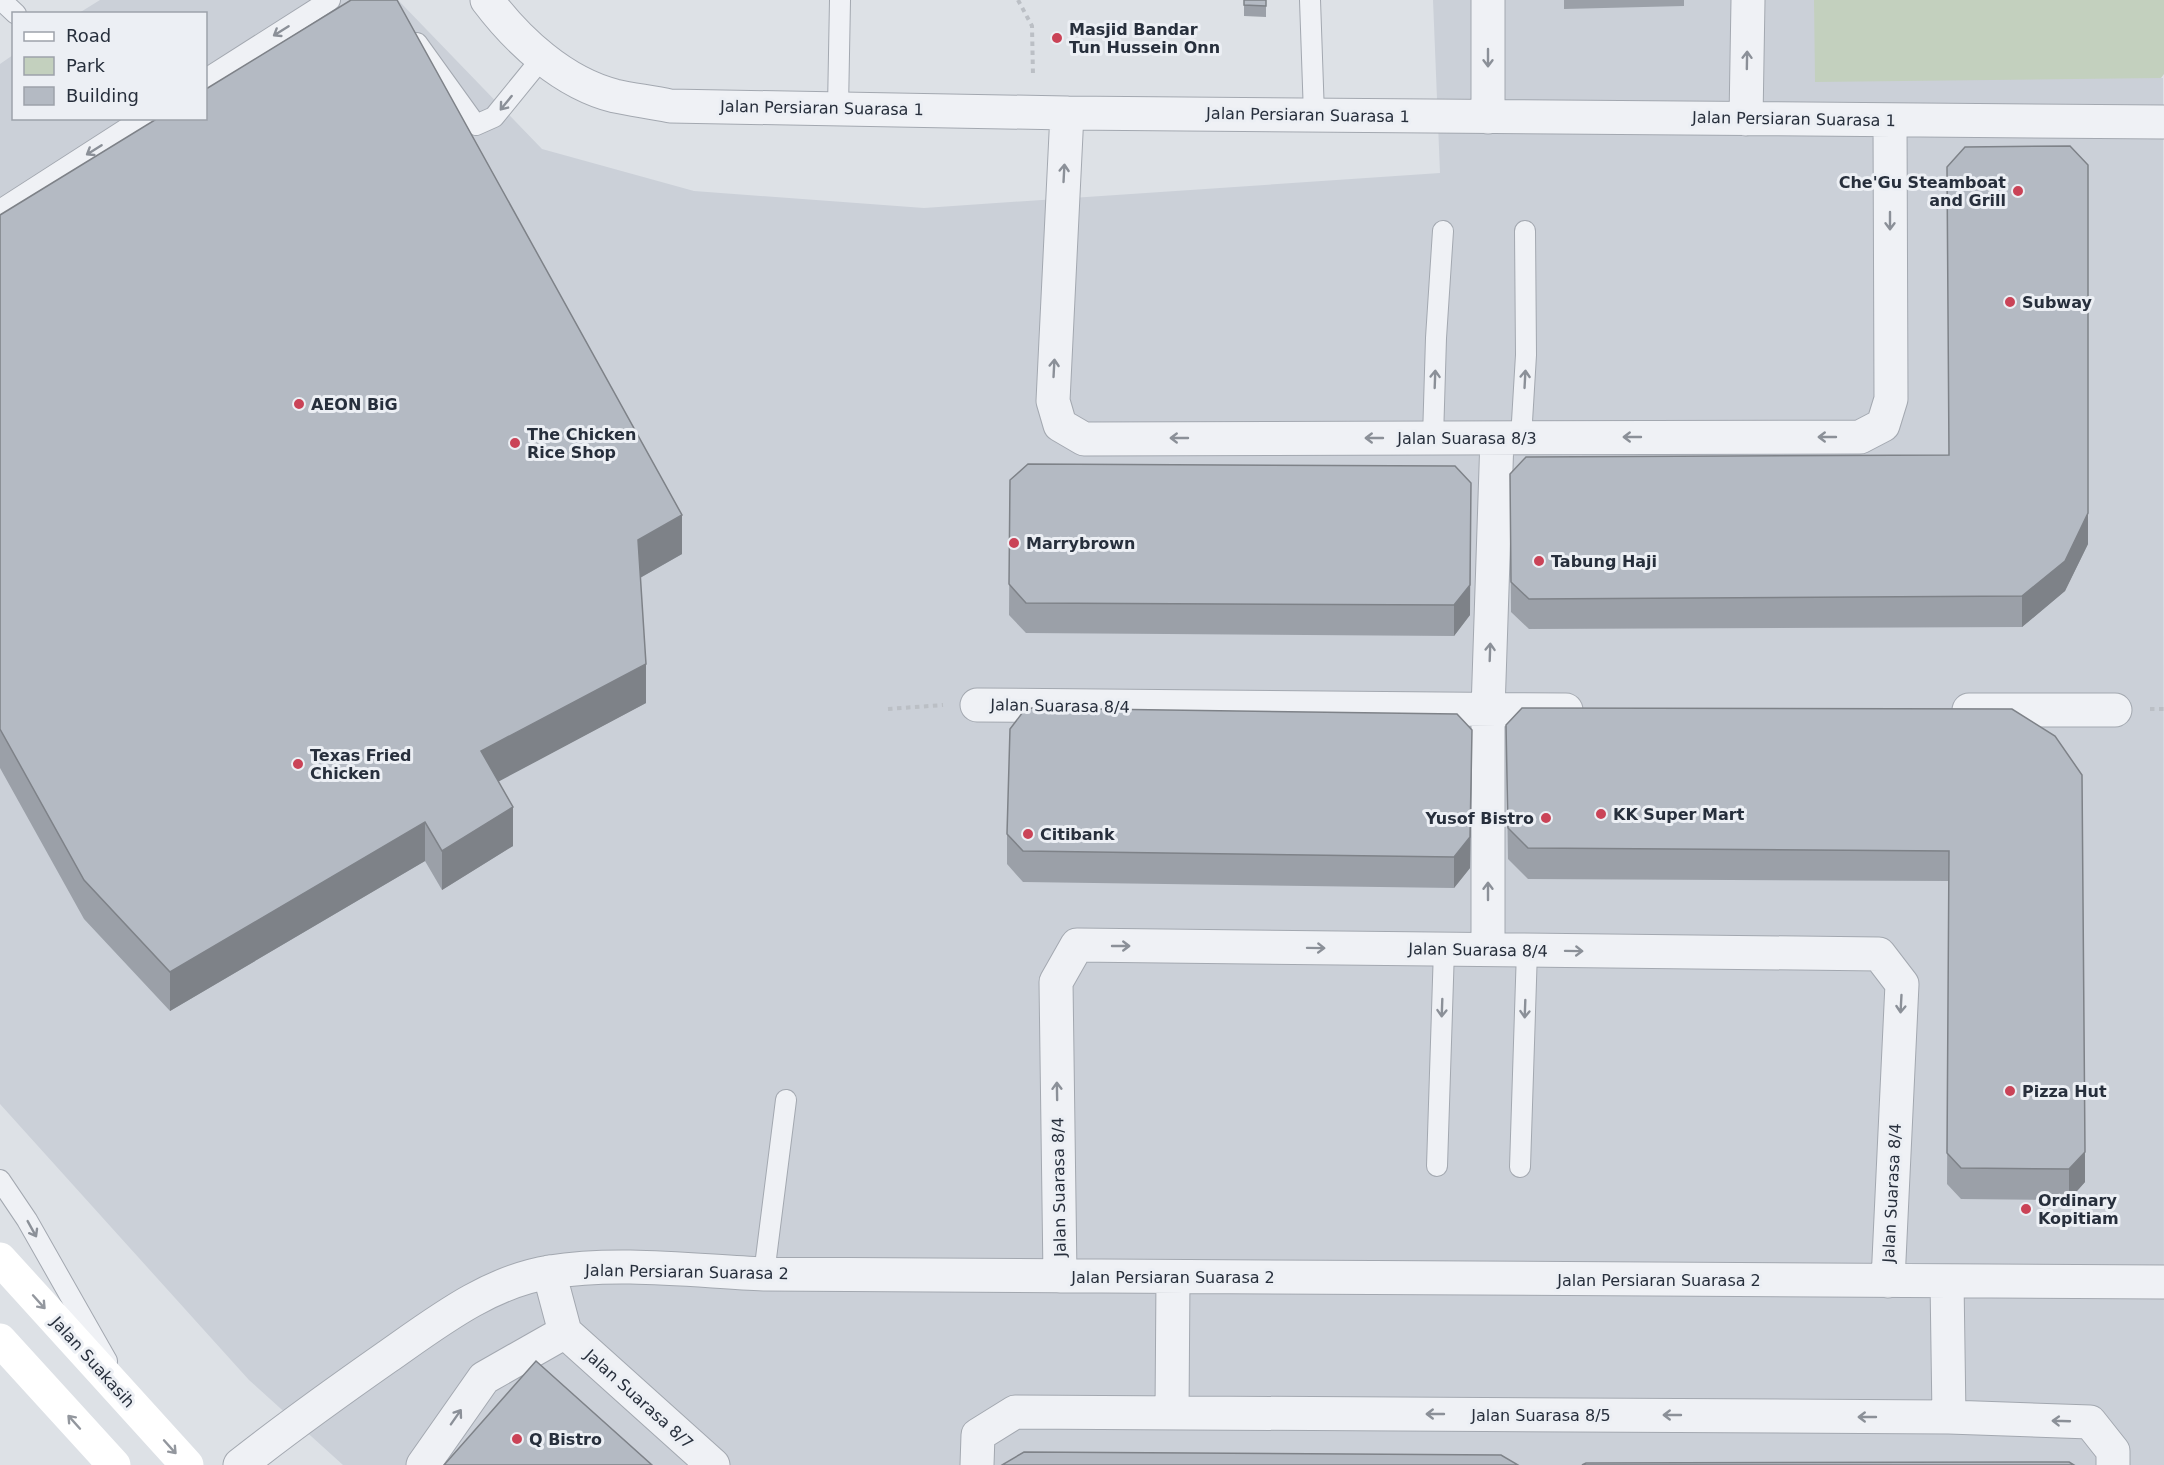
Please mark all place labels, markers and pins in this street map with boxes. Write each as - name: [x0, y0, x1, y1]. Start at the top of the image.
- place label: Masjid Bandar Tun Hussein Onn: [1069, 20, 1220, 57]
- marker: Masjid Bandar Tun Hussein Onn: [1050, 31, 1064, 45]
- place label: Che'Gu Steamboat and Grill: [1839, 173, 2006, 210]
- marker: Che'Gu Steamboat and Grill: [2011, 184, 2025, 198]
- place label: Subway: [2022, 293, 2092, 312]
- marker: Subway: [2003, 295, 2017, 309]
- place label: AEON BiG: [311, 395, 398, 414]
- marker: AEON BiG: [292, 397, 306, 411]
- place label: The Chicken Rice Shop: [527, 425, 636, 462]
- marker: The Chicken Rice Shop: [508, 436, 522, 450]
- place label: Marrybrown: [1026, 534, 1135, 553]
- marker: Marrybrown: [1007, 536, 1021, 550]
- place label: Tabung Haji: [1551, 552, 1657, 571]
- marker: Tabung Haji: [1532, 554, 1546, 568]
- place label: Texas Fried Chicken: [310, 746, 411, 783]
- marker: Texas Fried Chicken: [291, 757, 305, 771]
- place label: KK Super Mart: [1613, 805, 1745, 824]
- marker: KK Super Mart: [1594, 807, 1608, 821]
- place label: Yusof Bistro: [1424, 809, 1534, 828]
- marker: Yusof Bistro: [1539, 811, 1553, 825]
- place label: Citibank: [1040, 825, 1115, 844]
- marker: Citibank: [1021, 827, 1035, 841]
- place label: Pizza Hut: [2022, 1082, 2107, 1101]
- marker: Pizza Hut: [2003, 1084, 2017, 1098]
- place label: Ordinary Kopitiam: [2038, 1191, 2119, 1228]
- marker: Ordinary Kopitiam: [2019, 1202, 2033, 1216]
- place label: Q Bistro: [529, 1430, 602, 1449]
- marker: Q Bistro: [510, 1432, 524, 1446]

